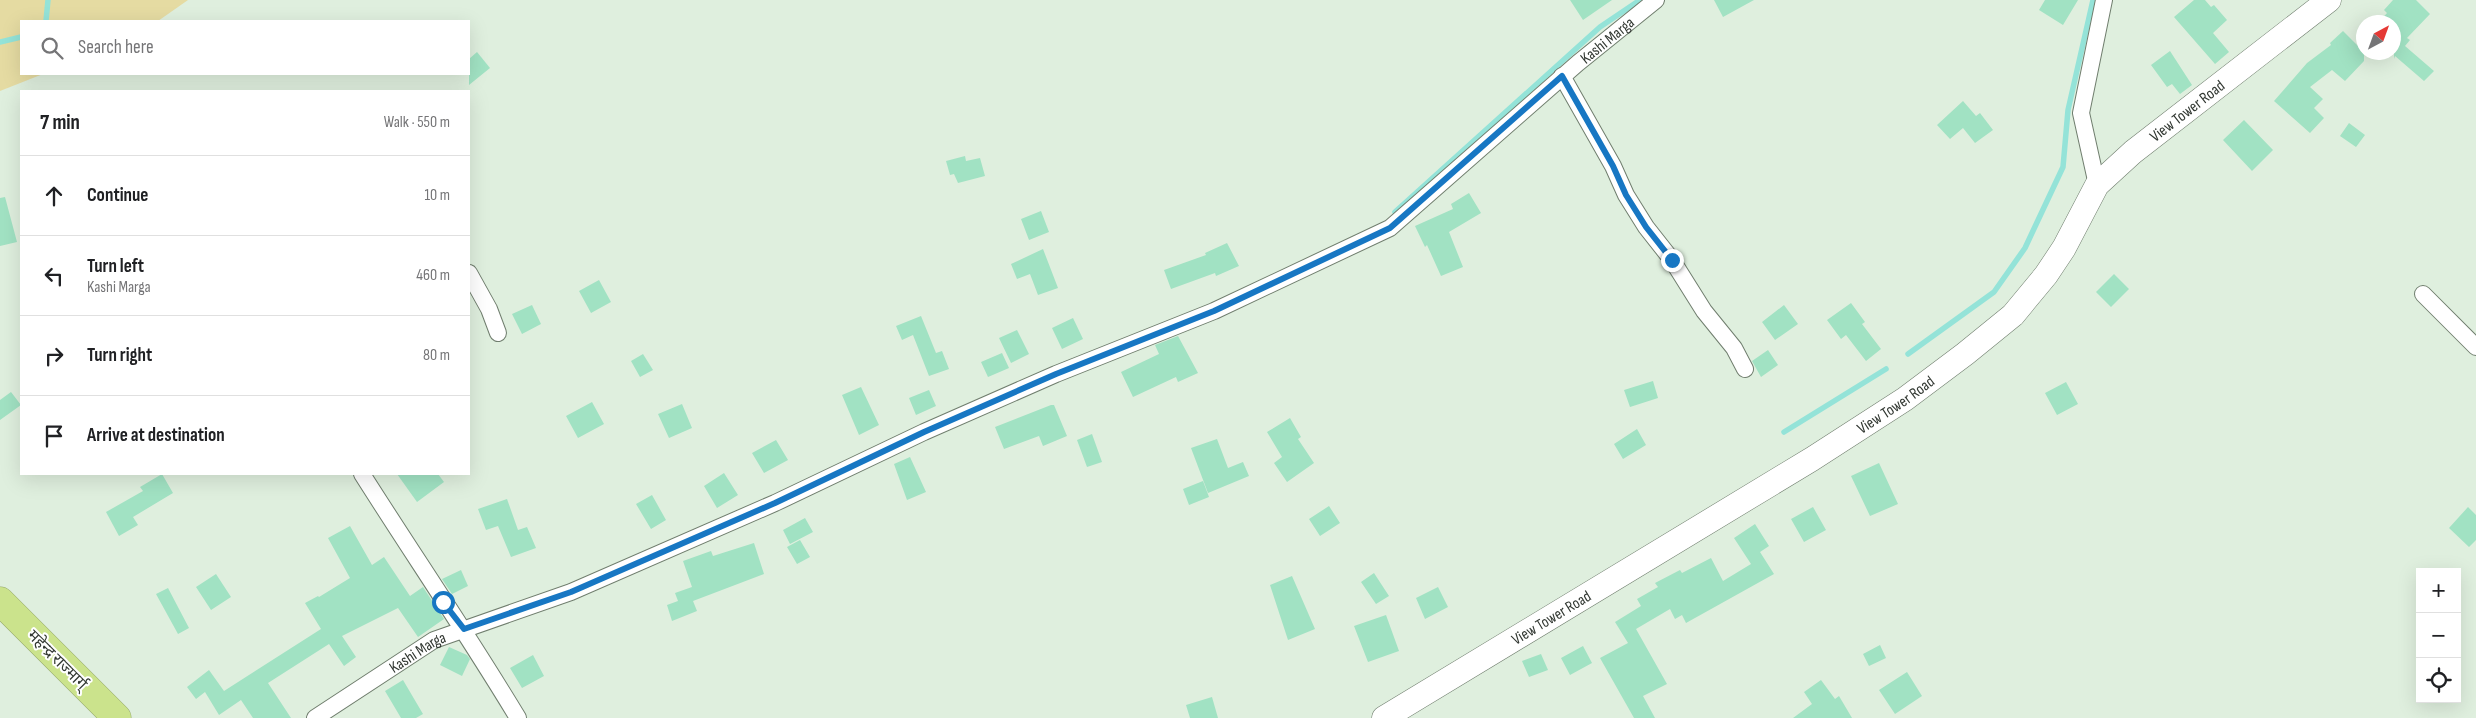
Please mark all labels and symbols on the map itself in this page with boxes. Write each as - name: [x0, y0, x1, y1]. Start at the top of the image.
- street label: Kashi Marga: [1577, 14, 1638, 68]
- north arrow: [2356, 15, 2401, 60]
- street label: View Tower Road: [2146, 77, 2229, 146]
- route end: [1661, 249, 1684, 272]
- street label: View Tower Road: [1854, 372, 1939, 438]
- street label: View Tower Road: [1508, 587, 1595, 650]
- route start: [432, 591, 455, 614]
- street label: महेन्द्र राज्मार्ग्: [23, 626, 94, 696]
- street label: Kashi Marga: [386, 629, 449, 678]

